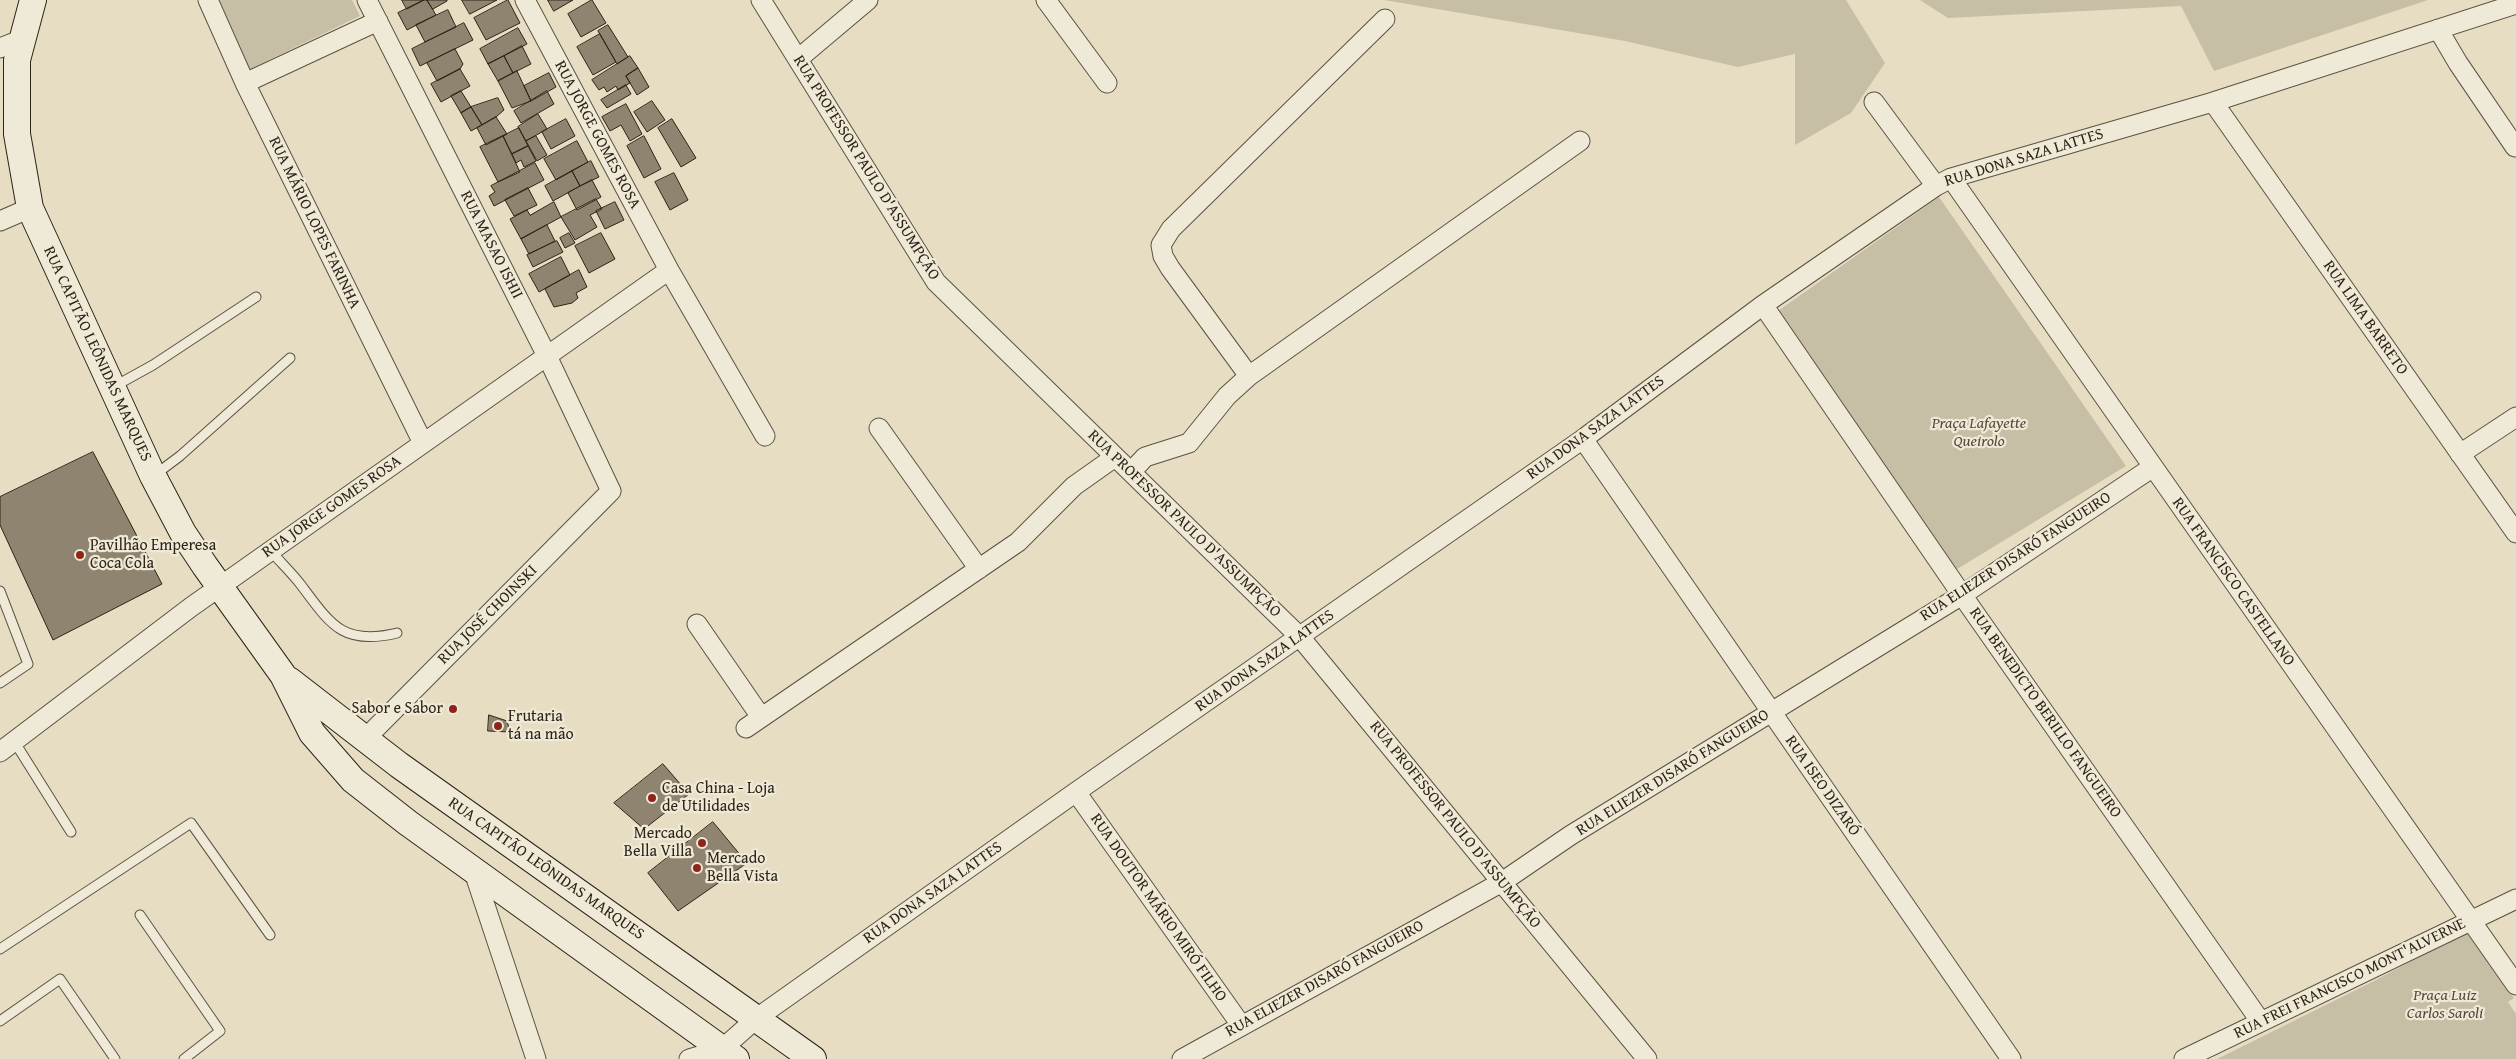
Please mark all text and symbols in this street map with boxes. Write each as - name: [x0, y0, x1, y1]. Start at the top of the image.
- street label: RUA PROFESSOR PAULO D'ASSUMPÇÃO: [789, 52, 943, 284]
- street label: RUA JORGE GOMES ROSA: [550, 57, 644, 213]
- street label: RUA DONA SAZA LATTES: [1942, 125, 2106, 191]
- street label: RUA MÁRIO LOPES FARINHA: [264, 134, 364, 312]
- street label: RUA MASAO ISHII: [455, 188, 527, 302]
- street label: RUA CAPITÃO LEÔNIDAS MARQUES: [39, 243, 155, 465]
- street label: RUA LIMA BARRETO: [2318, 257, 2412, 379]
- street label: RUA DONA SAZA LATTES: [1524, 372, 1668, 484]
- park label: Praça Lafayette Queirolo: [1932, 414, 2026, 452]
- street label: RUA PROFESSOR PAULO D'ASSUMPÇÃO: [1083, 426, 1285, 622]
- street label: RUA JORGE GOMES ROSA: [259, 452, 405, 562]
- street label: RUA ELIEZER DISARÓ FANGUEIRO: [1917, 488, 2115, 626]
- street label: RUA FRANCISCO CASTELLANO: [2167, 494, 2299, 670]
- place label: Pavilhão Emperesa Coca Cola: [90, 536, 216, 574]
- marker: Pavilhão Emperesa Coca Cola: [74, 549, 86, 561]
- street label: RUA JOSÉ CHOINSKI: [434, 561, 542, 669]
- street label: RUA BENEDICTO BERILLO FANGUEIRO: [1965, 604, 2125, 822]
- street label: RUA DONA SAZA LATTES: [1192, 606, 1338, 716]
- place label: Sabor e Sabor: [352, 699, 443, 719]
- marker: Sabor e Sabor: [447, 703, 459, 715]
- street label: RUA ELIEZER DISARÓ FANGUEIRO: [1573, 706, 1773, 840]
- place label: Frutaria tá na mão: [508, 707, 574, 745]
- street label: RUA PROFESSOR PAULO D'ASSUMPÇÃO: [1365, 717, 1545, 933]
- marker: Frutaria tá na mão: [492, 720, 504, 732]
- street label: RUA ISEO DIZARÓ: [1780, 732, 1864, 840]
- place label: Casa China - Loja de Utilidades: [662, 779, 775, 817]
- marker: Casa China - Loja de Utilidades: [646, 792, 658, 804]
- street label: RUA CAPITÃO LEÔNIDAS MARQUES: [444, 794, 648, 944]
- street label: RUA DOUTOR MÁRIO MIRÓ FILHO: [1086, 810, 1230, 1006]
- place label: Mercado Bella Villa: [624, 824, 692, 862]
- marker: Mercado Bella Villa: [696, 837, 708, 849]
- street label: RUA DONA SAZA LATTES: [860, 838, 1006, 948]
- place label: Mercado Bella Vista: [707, 849, 778, 887]
- marker: Mercado Bella Vista: [691, 862, 703, 874]
- street label: RUA FREI FRANCISCO MONT'ALVERNE: [2231, 914, 2469, 1044]
- street label: RUA ELIEZER DISARÓ FANGUEIRO: [1223, 916, 1427, 1042]
- park label: Praça Luiz Carlos Saroli: [2407, 986, 2483, 1024]

